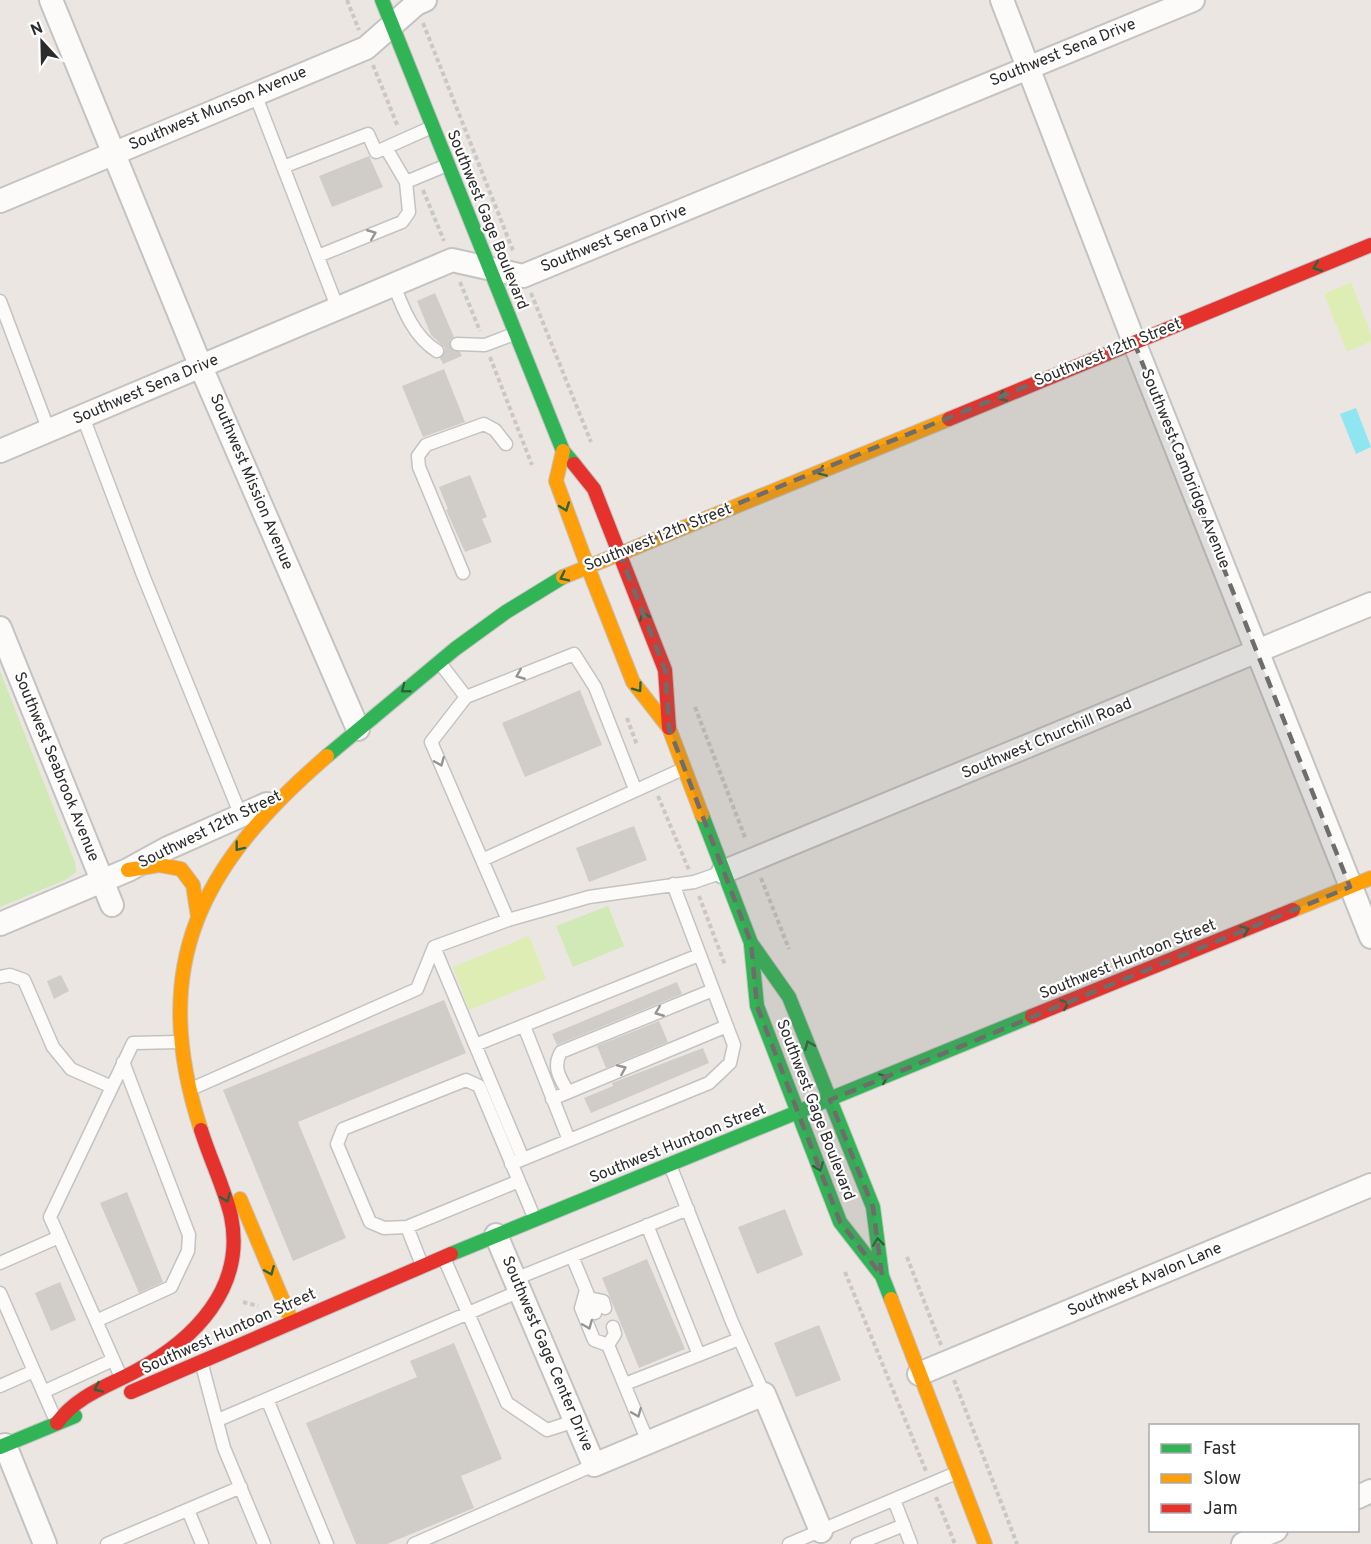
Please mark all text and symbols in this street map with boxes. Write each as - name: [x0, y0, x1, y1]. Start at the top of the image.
- north arrow: [12, 12, 72, 72]
- street label: Southwest Sena Drive: [987, 15, 1139, 91]
- text: N: [28, 19, 46, 41]
- street label: Southwest Munson Avenue: [126, 62, 310, 156]
- street label: Southwest Gage Boulevard: [442, 127, 532, 313]
- street label: Southwest Sena Drive: [538, 201, 690, 277]
- one-way arrow: [366, 229, 377, 241]
- one-way arrow: [1312, 260, 1323, 272]
- street label: Southwest 12th Street: [1031, 314, 1185, 392]
- street label: Southwest Sena Drive: [70, 350, 222, 430]
- street label: Southwest Cambridge Avenue: [1136, 366, 1234, 572]
- one-way arrow: [997, 390, 1008, 402]
- street label: Southwest Mission Avenue: [205, 391, 297, 573]
- one-way arrow: [817, 465, 828, 477]
- street label: Southwest 12th Street: [581, 499, 735, 577]
- one-way arrow: [558, 501, 571, 512]
- one-way arrow: [559, 569, 570, 581]
- one-way arrow: [639, 611, 651, 622]
- one-way arrow: [515, 668, 526, 681]
- street label: Southwest Seabrook Avenue: [9, 669, 103, 865]
- one-way arrow: [631, 681, 642, 692]
- one-way arrow: [400, 682, 411, 693]
- street label: Southwest Churchill Road: [959, 694, 1135, 784]
- one-way arrow: [432, 756, 444, 767]
- street label: Southwest 12th Street: [135, 787, 285, 873]
- one-way arrow: [235, 840, 246, 851]
- street label: Southwest Huntoon Street: [1037, 915, 1219, 1005]
- one-way arrow: [1239, 925, 1250, 937]
- one-way arrow: [1058, 999, 1069, 1011]
- one-way arrow: [654, 1005, 665, 1017]
- street label: Southwest Gage Boulevard: [771, 1017, 859, 1203]
- one-way arrow: [804, 1040, 816, 1051]
- one-way arrow: [616, 1064, 627, 1076]
- one-way arrow: [878, 1073, 889, 1085]
- street label: Southwest Huntoon Street: [587, 1099, 769, 1189]
- one-way arrow: [812, 1162, 825, 1172]
- one-way arrow: [219, 1191, 231, 1202]
- one-way arrow: [872, 1237, 884, 1246]
- street label: Southwest Avalon Lane: [1065, 1238, 1225, 1322]
- street label: Southwest Gage Center Drive: [497, 1253, 597, 1455]
- one-way arrow: [263, 1264, 275, 1275]
- street label: Southwest Huntoon Street: [139, 1285, 319, 1379]
- one-way arrow: [580, 1319, 593, 1330]
- one-way arrow: [94, 1381, 105, 1393]
- one-way arrow: [630, 1407, 642, 1418]
- legend: [1149, 1424, 1359, 1532]
- text: Fast: [1203, 1438, 1236, 1461]
- text: Slow: [1203, 1468, 1241, 1491]
- text: Jam: [1203, 1498, 1238, 1521]

